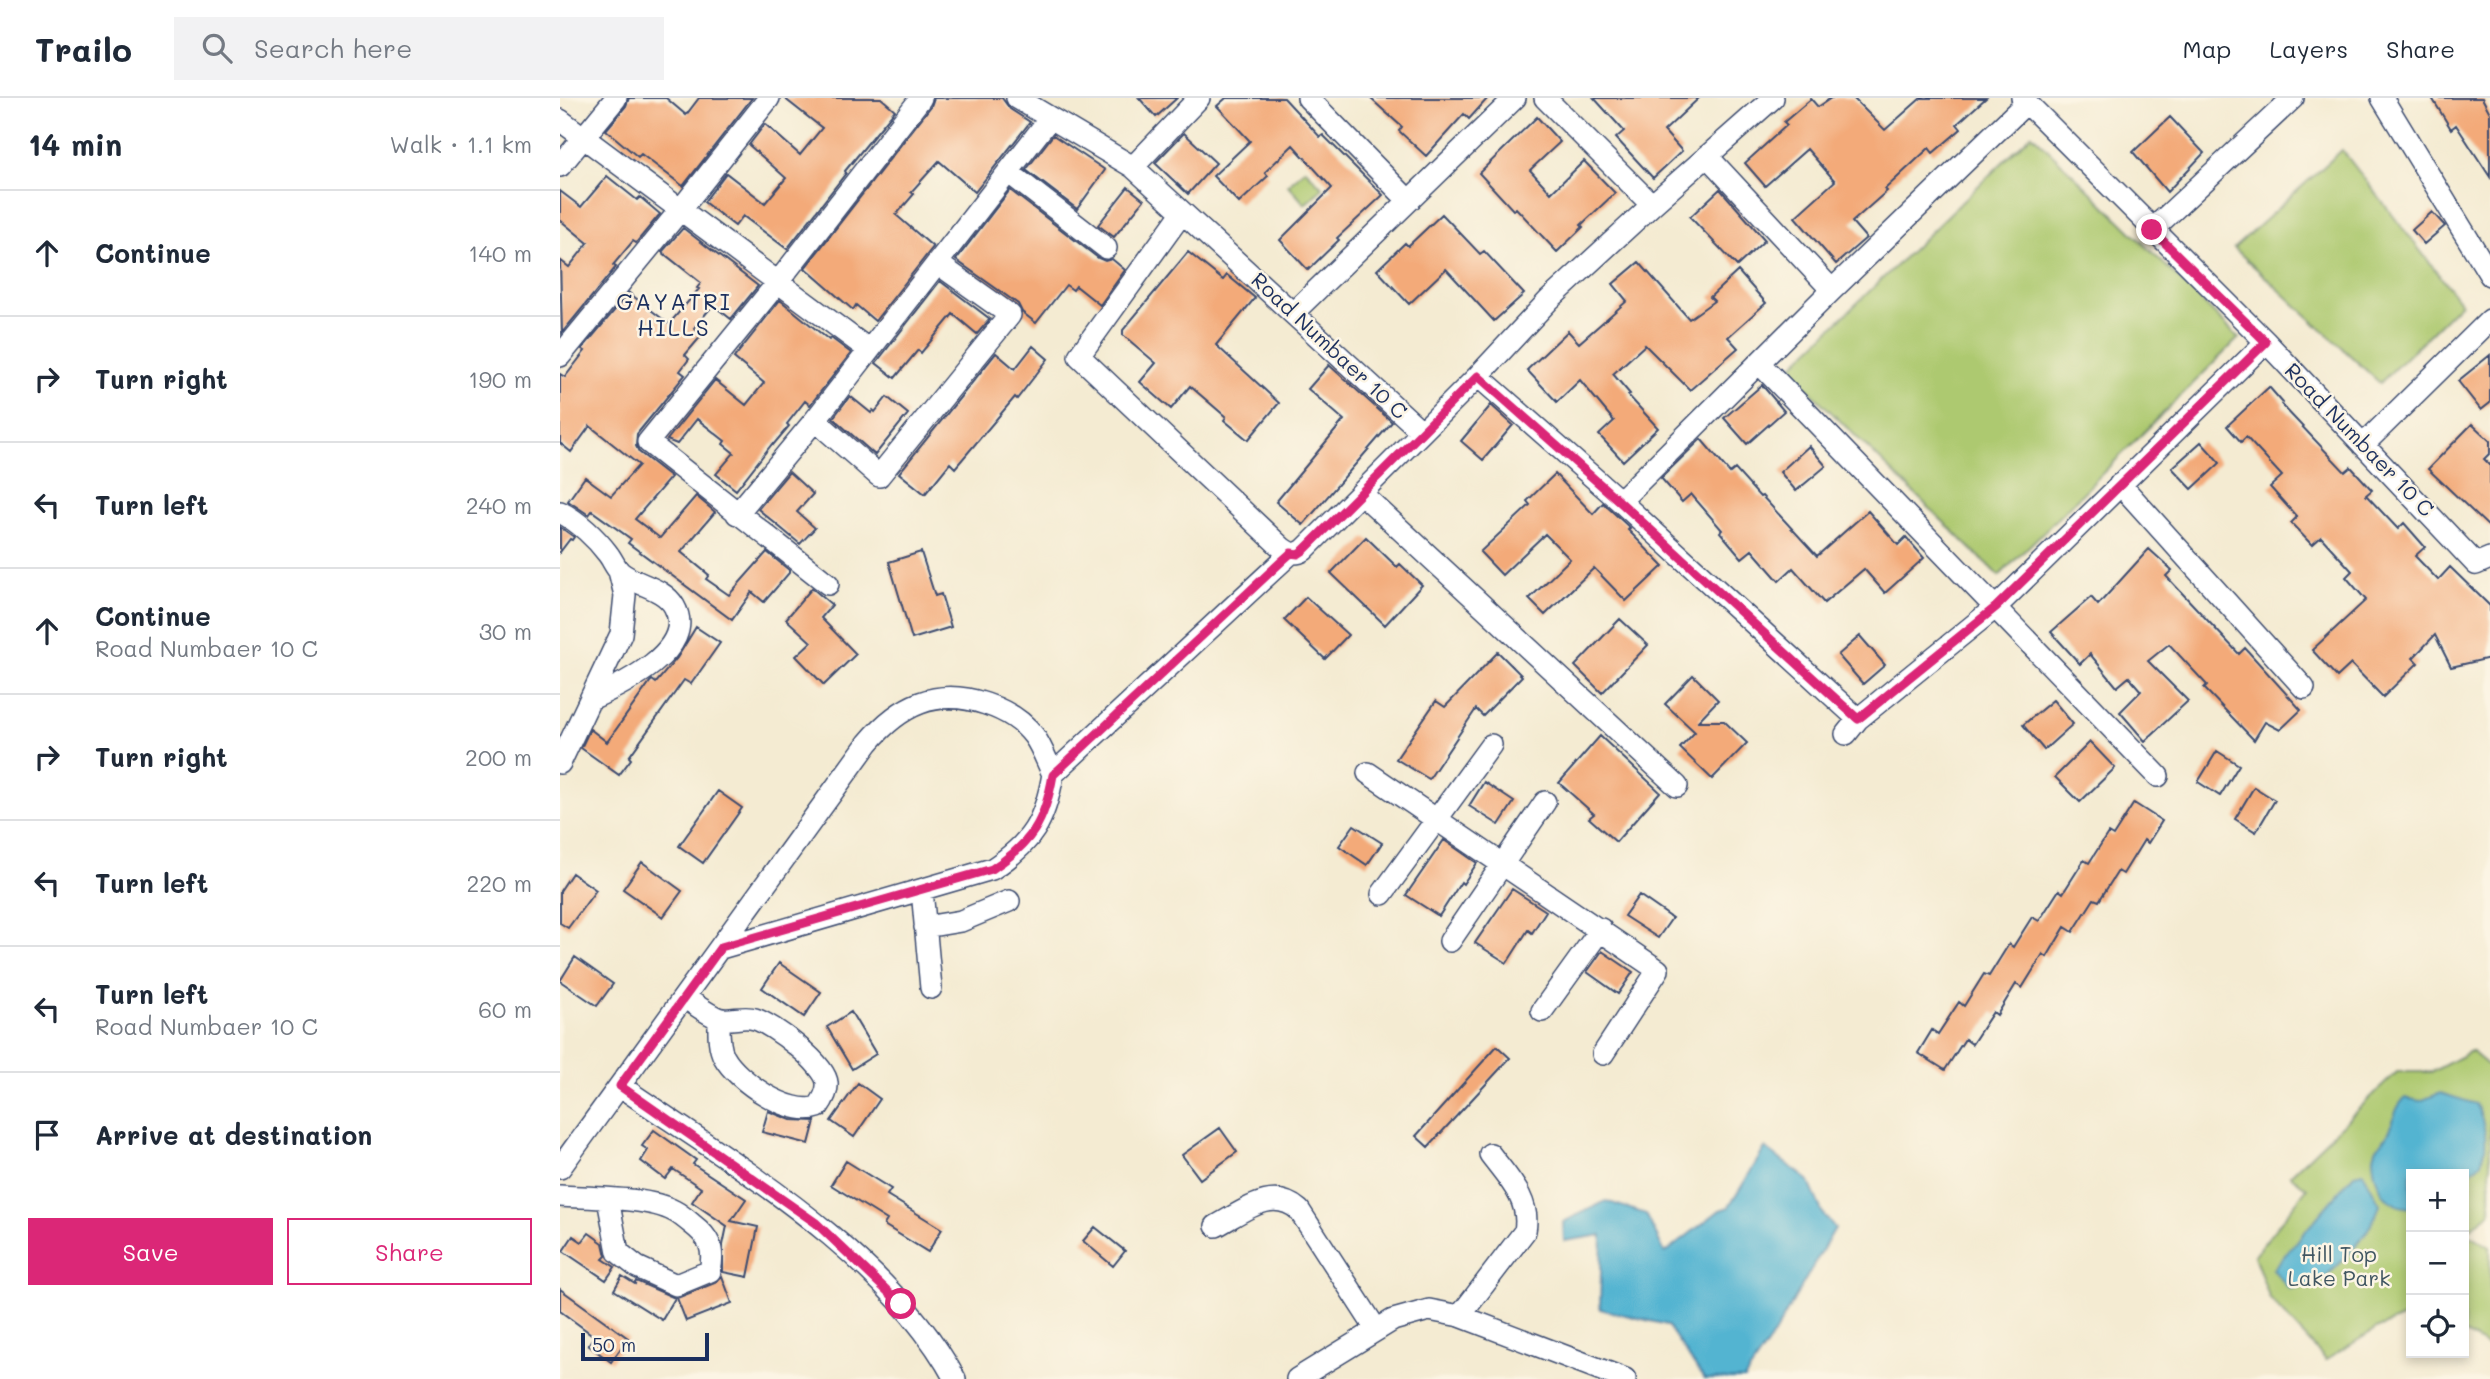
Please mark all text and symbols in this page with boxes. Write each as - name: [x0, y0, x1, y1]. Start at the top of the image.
- search box: [174, 17, 664, 80]
- text: Trailo: [35, 27, 132, 70]
- icon: search: [198, 29, 236, 67]
- text: Search here: [254, 31, 412, 65]
- text: Map: [2183, 33, 2231, 64]
- text: Layers: [2269, 33, 2348, 64]
- text: Share: [2386, 33, 2455, 64]
- text: 14 min: [28, 124, 122, 164]
- text: Walk · 1.1 km: [389, 129, 532, 159]
- route end: [2136, 214, 2167, 245]
- icon: ahead: [28, 234, 66, 272]
- text: Continue: [95, 236, 211, 270]
- text: 140 m: [468, 238, 532, 268]
- street label: Road Numbaer 10 C: [1246, 266, 1414, 424]
- district label: GAYATRI HILLS: [616, 286, 732, 342]
- street label: Road Numbaer 10 C: [2280, 356, 2440, 522]
- icon: right: [28, 360, 66, 398]
- text: Turn right: [95, 362, 228, 396]
- text: 190 m: [468, 364, 532, 394]
- icon: left: [28, 486, 66, 524]
- text: Turn left: [95, 488, 208, 522]
- text: 240 m: [466, 490, 532, 520]
- text: Continue: [95, 599, 211, 633]
- icon: ahead: [28, 612, 66, 650]
- text: 30 m: [479, 616, 532, 646]
- text: Road Numbaer 10 C: [95, 633, 318, 663]
- icon: right: [28, 738, 66, 776]
- text: Turn right: [95, 740, 228, 774]
- text: 200 m: [465, 742, 532, 772]
- icon: left: [28, 864, 66, 902]
- text: Turn left: [95, 866, 208, 900]
- text: 220 m: [466, 868, 532, 898]
- text: Turn left: [95, 977, 208, 1011]
- icon: left: [28, 990, 66, 1028]
- text: 60 m: [478, 994, 532, 1024]
- text: Road Numbaer 10 C: [95, 1011, 318, 1041]
- icon: arrive: [28, 1116, 66, 1154]
- text: Arrive at destination: [95, 1118, 372, 1152]
- map controls: [2406, 1169, 2469, 1358]
- button: +: [2406, 1169, 2469, 1232]
- button: Save: [28, 1218, 273, 1285]
- button: Share: [287, 1218, 532, 1285]
- button: −: [2406, 1232, 2469, 1295]
- park label: Hill Top Lake Park: [2288, 1240, 2390, 1291]
- route start: [885, 1288, 916, 1319]
- button: locate: [2406, 1295, 2469, 1358]
- scale bar: [581, 1330, 709, 1362]
- text: 50 m: [592, 1332, 636, 1357]

